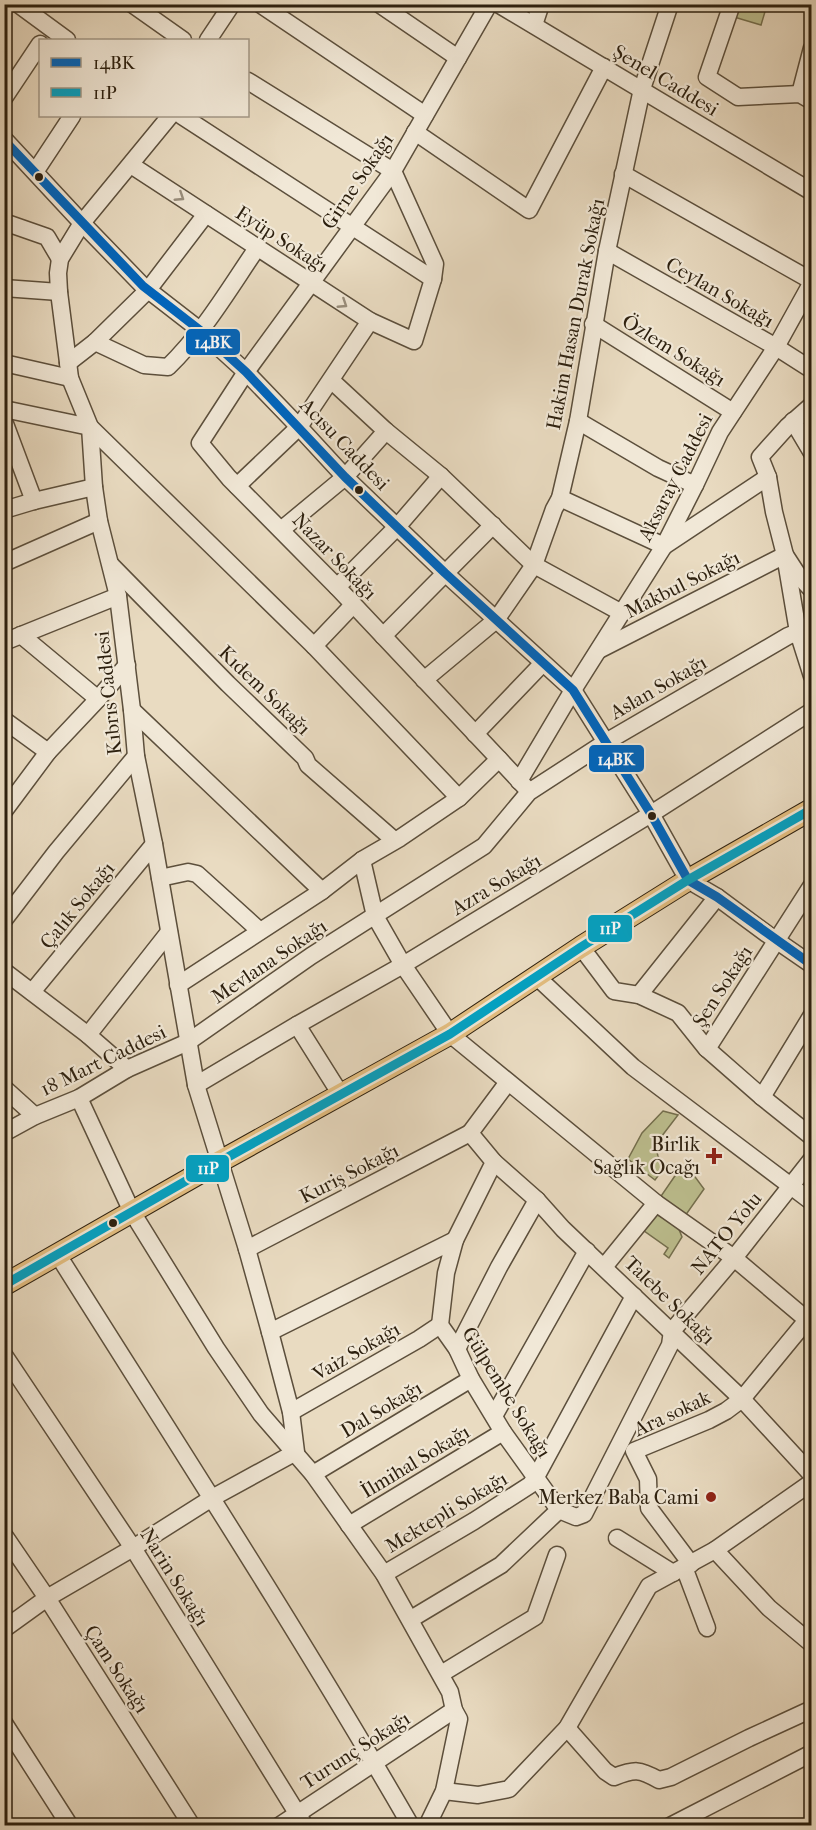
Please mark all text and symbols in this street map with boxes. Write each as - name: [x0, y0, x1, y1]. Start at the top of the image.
- legend: [39, 39, 249, 117]
- street label: Şenel Caddesi: [609, 40, 723, 121]
- text: 14BK: [93, 53, 136, 74]
- text: 11P: [93, 83, 117, 104]
- street label: Girne Sokağı: [317, 129, 398, 234]
- unlabelled marker: [33, 171, 45, 183]
- one-way arrow: [173, 190, 184, 201]
- street label: Hakim Hasan Durak Sokağı: [542, 196, 609, 432]
- street label: Eyüp Sokağı: [231, 201, 332, 278]
- street label: Ceylan Sokağı: [662, 252, 778, 333]
- one-way arrow: [337, 296, 347, 308]
- street label: Özlem Sokağı: [618, 309, 730, 391]
- line badge: 14BK: [185, 328, 241, 356]
- text: 14BK: [194, 333, 233, 353]
- street label: Acısu Caddesi: [295, 393, 394, 495]
- street label: Aksaray Caddesi: [633, 410, 717, 546]
- unlabelled marker: [353, 484, 365, 496]
- street label: Nazar Sokağı: [288, 508, 382, 604]
- street label: Makbul Sokağı: [621, 546, 744, 623]
- street label: Kıbrıs Caddesi: [91, 630, 126, 756]
- street label: Kıdem Sokağı: [214, 641, 315, 740]
- street label: Aslan Sokağı: [605, 651, 711, 725]
- line badge: 14BK: [588, 744, 645, 773]
- text: 14BK: [597, 750, 636, 770]
- unlabelled marker: [646, 810, 658, 822]
- street label: Azra Sokağı: [446, 849, 545, 921]
- street label: Çalık Sokağı: [35, 857, 120, 954]
- street label: Mevlana Sokağı: [207, 914, 331, 1008]
- line badge: 11P: [587, 914, 633, 943]
- text: 11P: [599, 919, 621, 938]
- street label: Şen Sokağı: [688, 941, 757, 1031]
- street label: 18 Mart Caddesi: [37, 1020, 170, 1101]
- place label: Birlik Sağlık Ocağı: [593, 1133, 701, 1179]
- street label: Kuriş Sokağı: [296, 1139, 403, 1208]
- marker: Birlik Sağlık Ocağı: [705, 1147, 723, 1165]
- line badge: 11P: [185, 1154, 230, 1183]
- text: 11P: [197, 1159, 219, 1178]
- street label: NATO Yolu: [686, 1187, 767, 1279]
- unlabelled marker: [107, 1217, 119, 1229]
- street label: Talebe Sokağı: [619, 1251, 720, 1349]
- street label: Vaiz Sokağı: [308, 1317, 404, 1386]
- street label: Gülpembe Sokağı: [457, 1323, 556, 1462]
- street label: Dal Sokağı: [336, 1376, 426, 1443]
- street label: Ara sokak: [629, 1385, 715, 1442]
- street label: İlmihal Sokağı: [356, 1419, 474, 1503]
- street label: Mektepli Sokağı: [381, 1467, 511, 1558]
- place label: Merkez Baba Cami: [538, 1486, 699, 1509]
- marker: Merkez Baba Cami: [704, 1490, 718, 1504]
- street label: Narin Sokağı: [135, 1524, 214, 1630]
- street label: Çam Sokağı: [79, 1621, 154, 1718]
- street label: Turunç Sokağı: [296, 1707, 414, 1794]

